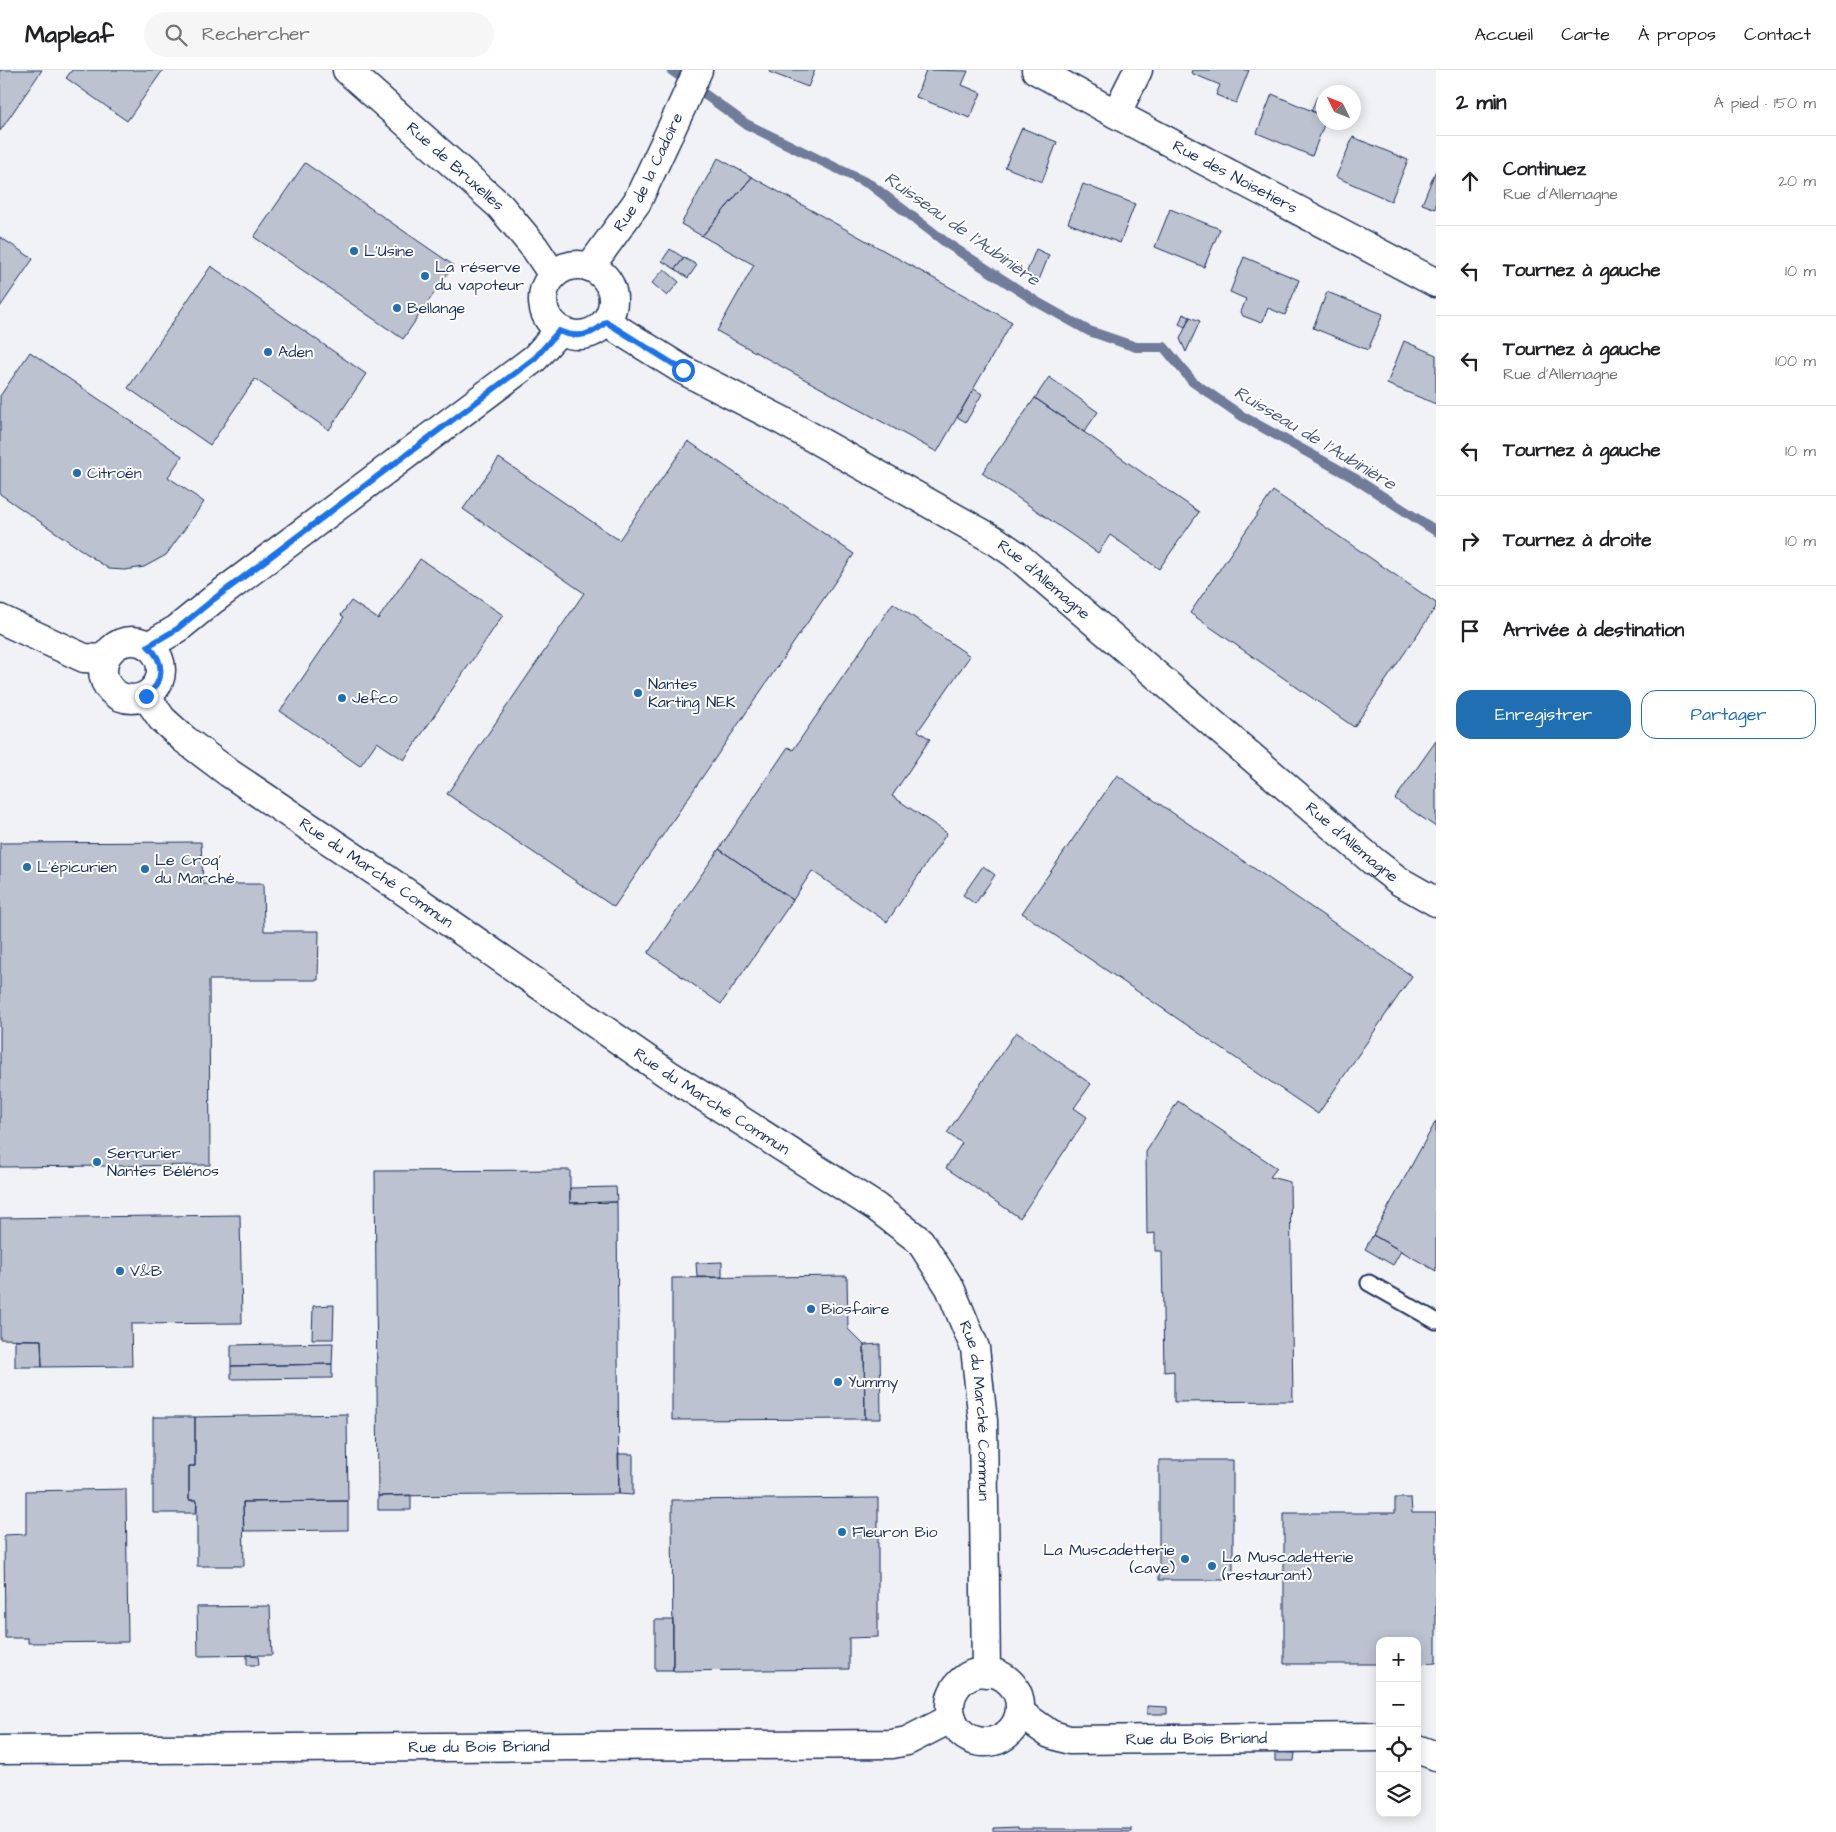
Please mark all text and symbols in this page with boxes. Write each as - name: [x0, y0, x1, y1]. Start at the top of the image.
- search box: [144, 12, 494, 57]
- text: Mapleaf: [25, 18, 114, 52]
- icon: search: [162, 21, 190, 49]
- text: Rechercher: [202, 21, 310, 48]
- text: Accueil: [1474, 22, 1533, 47]
- text: Carte: [1561, 22, 1610, 47]
- text: À propos: [1638, 22, 1716, 47]
- text: Contact: [1744, 22, 1811, 47]
- north arrow: [1316, 85, 1361, 130]
- text: 2 min: [1456, 88, 1506, 117]
- text: À pied · 150 m: [1714, 92, 1816, 114]
- street label: Rue de la Cadoire: [608, 109, 689, 236]
- street label: Rue de Bruxelles: [402, 117, 509, 216]
- street label: Rue des Noisetiers: [1169, 135, 1301, 219]
- text: Continuez: [1503, 156, 1586, 183]
- water label: Ruisseau de l'Aubinière: [879, 166, 1046, 293]
- icon: ahead: [1456, 167, 1484, 195]
- text: 20 m: [1778, 170, 1816, 192]
- text: Rue d'Allemagne: [1503, 183, 1618, 205]
- place label: L'Usine: [364, 240, 414, 262]
- marker: L'Usine: [348, 245, 360, 257]
- place label: La réserve du vapoteur: [435, 256, 524, 296]
- icon: left: [1456, 257, 1484, 285]
- text: Tournez à gauche: [1503, 257, 1661, 284]
- text: 10 m: [1785, 260, 1816, 282]
- marker: La réserve du vapoteur: [419, 270, 431, 282]
- place label: Bellange: [407, 297, 465, 320]
- marker: Bellange: [391, 302, 403, 314]
- text: Tournez à gauche: [1503, 336, 1661, 363]
- place label: Aden: [278, 341, 313, 363]
- marker: Aden: [262, 346, 274, 358]
- icon: left: [1456, 347, 1484, 375]
- text: 100 m: [1775, 350, 1816, 372]
- route start: [672, 359, 695, 382]
- text: Rue d'Allemagne: [1503, 363, 1618, 385]
- water label: Ruisseau de l'Aubinière: [1229, 380, 1402, 497]
- icon: left: [1456, 437, 1484, 465]
- text: Tournez à gauche: [1503, 437, 1661, 464]
- text: 10 m: [1785, 440, 1816, 462]
- place label: Citroën: [87, 462, 142, 484]
- marker: Citroën: [71, 467, 83, 479]
- icon: right: [1456, 527, 1484, 555]
- text: Tournez à droite: [1503, 527, 1651, 554]
- text: 10 m: [1785, 530, 1816, 552]
- street label: Rue d'Allemagne: [993, 534, 1095, 625]
- icon: arrive: [1456, 617, 1484, 645]
- text: Arrivée à destination: [1503, 617, 1684, 644]
- place label: Nantes Karting NEK: [648, 673, 736, 714]
- route end: [135, 685, 158, 708]
- place label: Jefco: [352, 687, 398, 709]
- marker: Nantes Karting NEK: [632, 687, 644, 699]
- button: Enregistrer: [1456, 690, 1631, 739]
- button: Partager: [1641, 690, 1816, 739]
- marker: Jefco: [336, 692, 348, 704]
- street label: Rue d'Allemagne: [1301, 797, 1403, 888]
- street label: Rue du Marché Commun: [295, 812, 458, 933]
- place label: Le Croq' du Marché: [155, 849, 235, 889]
- place label: L'épicurien: [37, 856, 117, 878]
- marker: L'épicurien: [21, 861, 33, 873]
- marker: Le Croq' du Marché: [139, 863, 151, 875]
- street label: Rue du Marché Commun: [629, 1043, 794, 1160]
- place label: Serrurier Nantes Bélénos: [107, 1142, 219, 1182]
- marker: Serrurier Nantes Bélénos: [91, 1156, 103, 1168]
- place label: V&B: [130, 1260, 163, 1282]
- marker: V&B: [114, 1265, 126, 1277]
- place label: Biosfaire: [821, 1298, 890, 1320]
- marker: Biosfaire: [805, 1303, 817, 1315]
- street label: Rue du Marché Commun: [954, 1317, 995, 1501]
- place label: Yummy: [848, 1371, 899, 1394]
- marker: Yummy: [832, 1376, 844, 1388]
- place label: Fleuron Bio: [852, 1521, 937, 1543]
- marker: Fleuron Bio: [836, 1526, 848, 1538]
- place label: La Muscadetterie (cave): [1043, 1539, 1175, 1579]
- place label: La Muscadetterie (restaurant): [1222, 1546, 1354, 1586]
- marker: La Muscadetterie (cave): [1179, 1553, 1191, 1565]
- marker: La Muscadetterie (restaurant): [1206, 1560, 1218, 1572]
- map controls: [1376, 1637, 1421, 1817]
- button: +: [1376, 1637, 1421, 1682]
- button: −: [1376, 1682, 1421, 1727]
- street label: Rue du Bois Briand: [1126, 1727, 1267, 1750]
- button: locate: [1376, 1727, 1421, 1772]
- street label: Rue du Bois Briand: [408, 1735, 550, 1758]
- button: layers: [1376, 1772, 1421, 1817]

